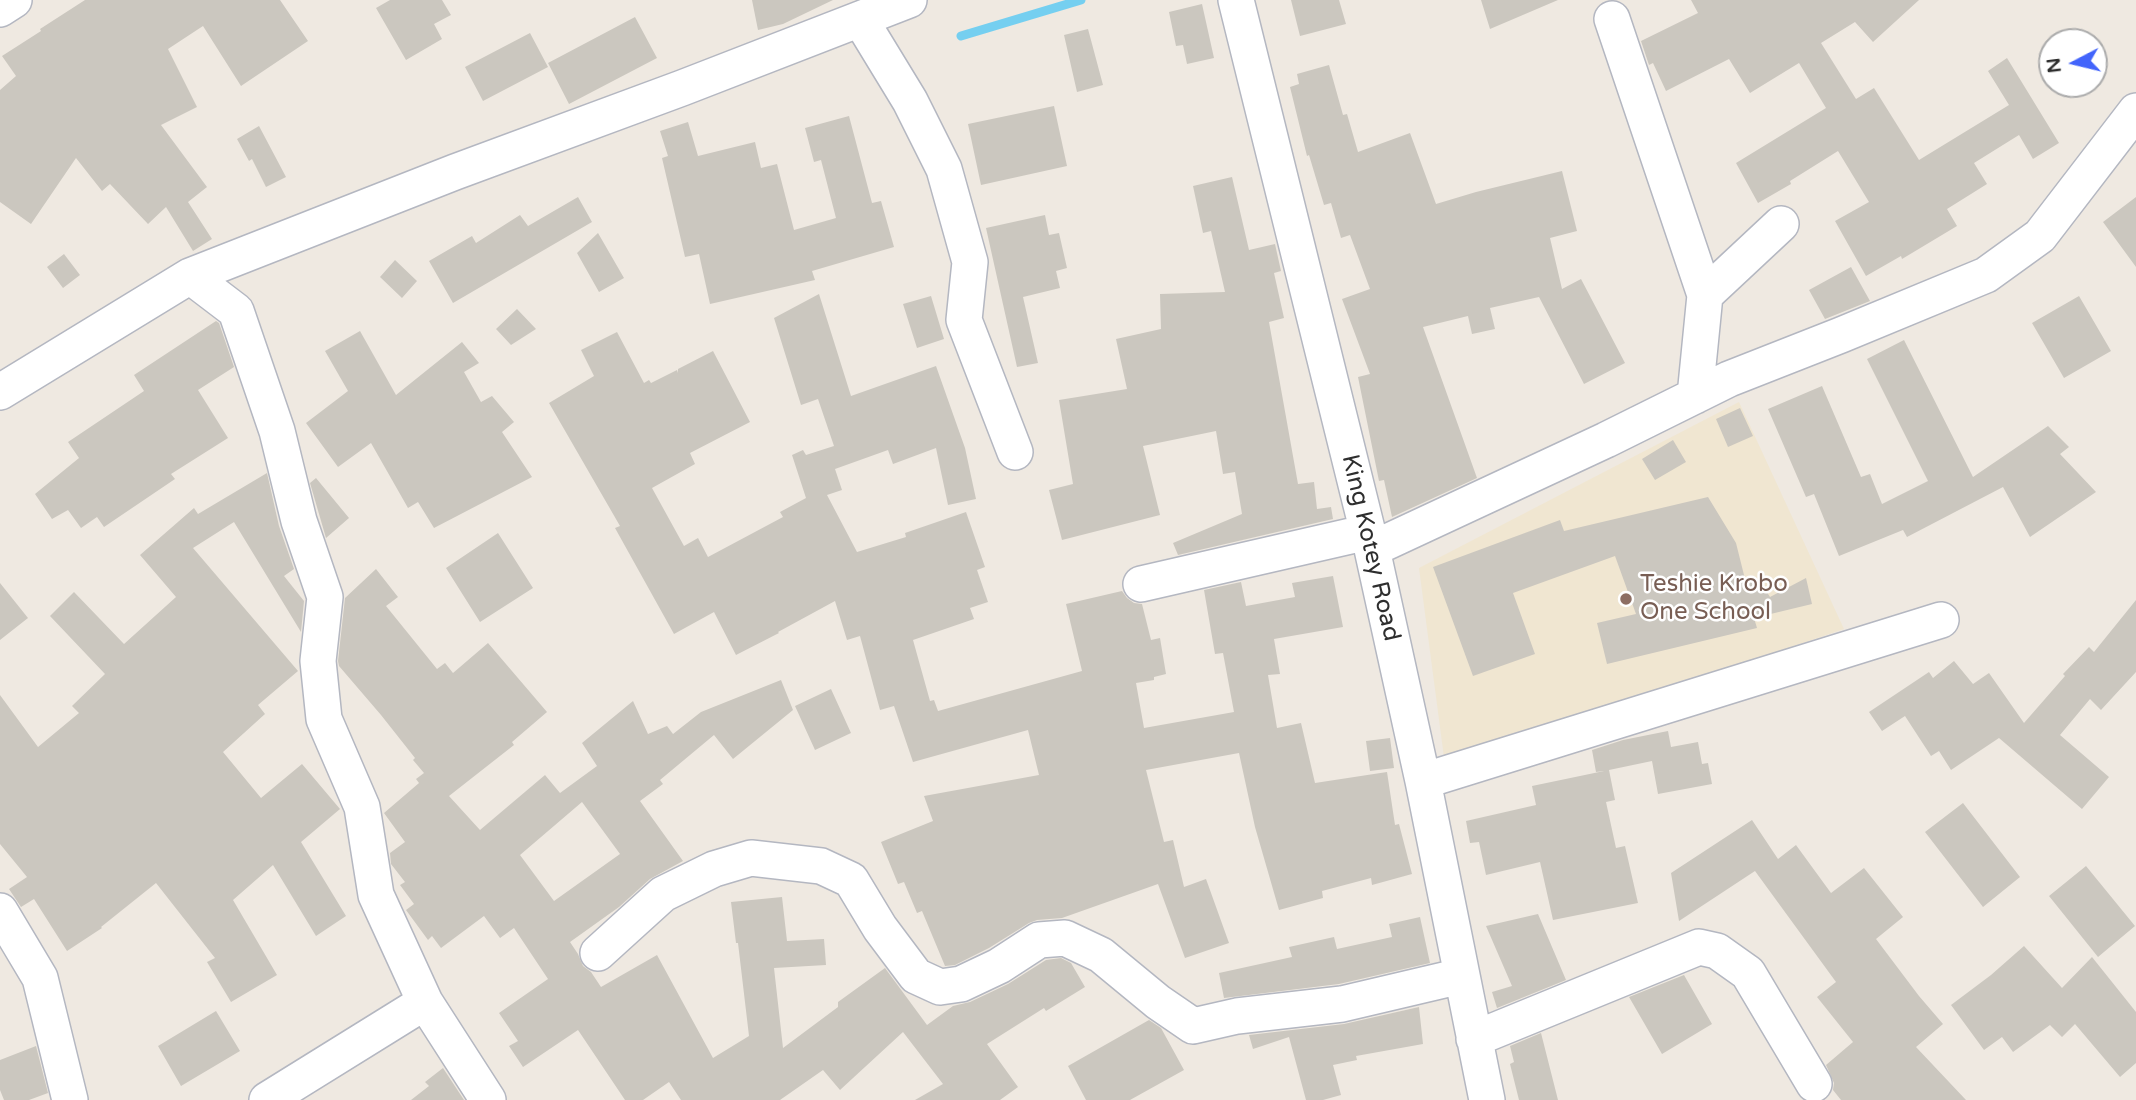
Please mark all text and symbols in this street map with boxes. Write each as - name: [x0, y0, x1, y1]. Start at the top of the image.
- north arrow: [2038, 28, 2108, 98]
- text: N: [2042, 56, 2066, 74]
- street label: King Kotey Road: [1335, 452, 1405, 644]
- place label: Teshie Krobo One School: [1640, 571, 1788, 627]
- marker: Teshie Krobo One School: [1618, 591, 1634, 607]

